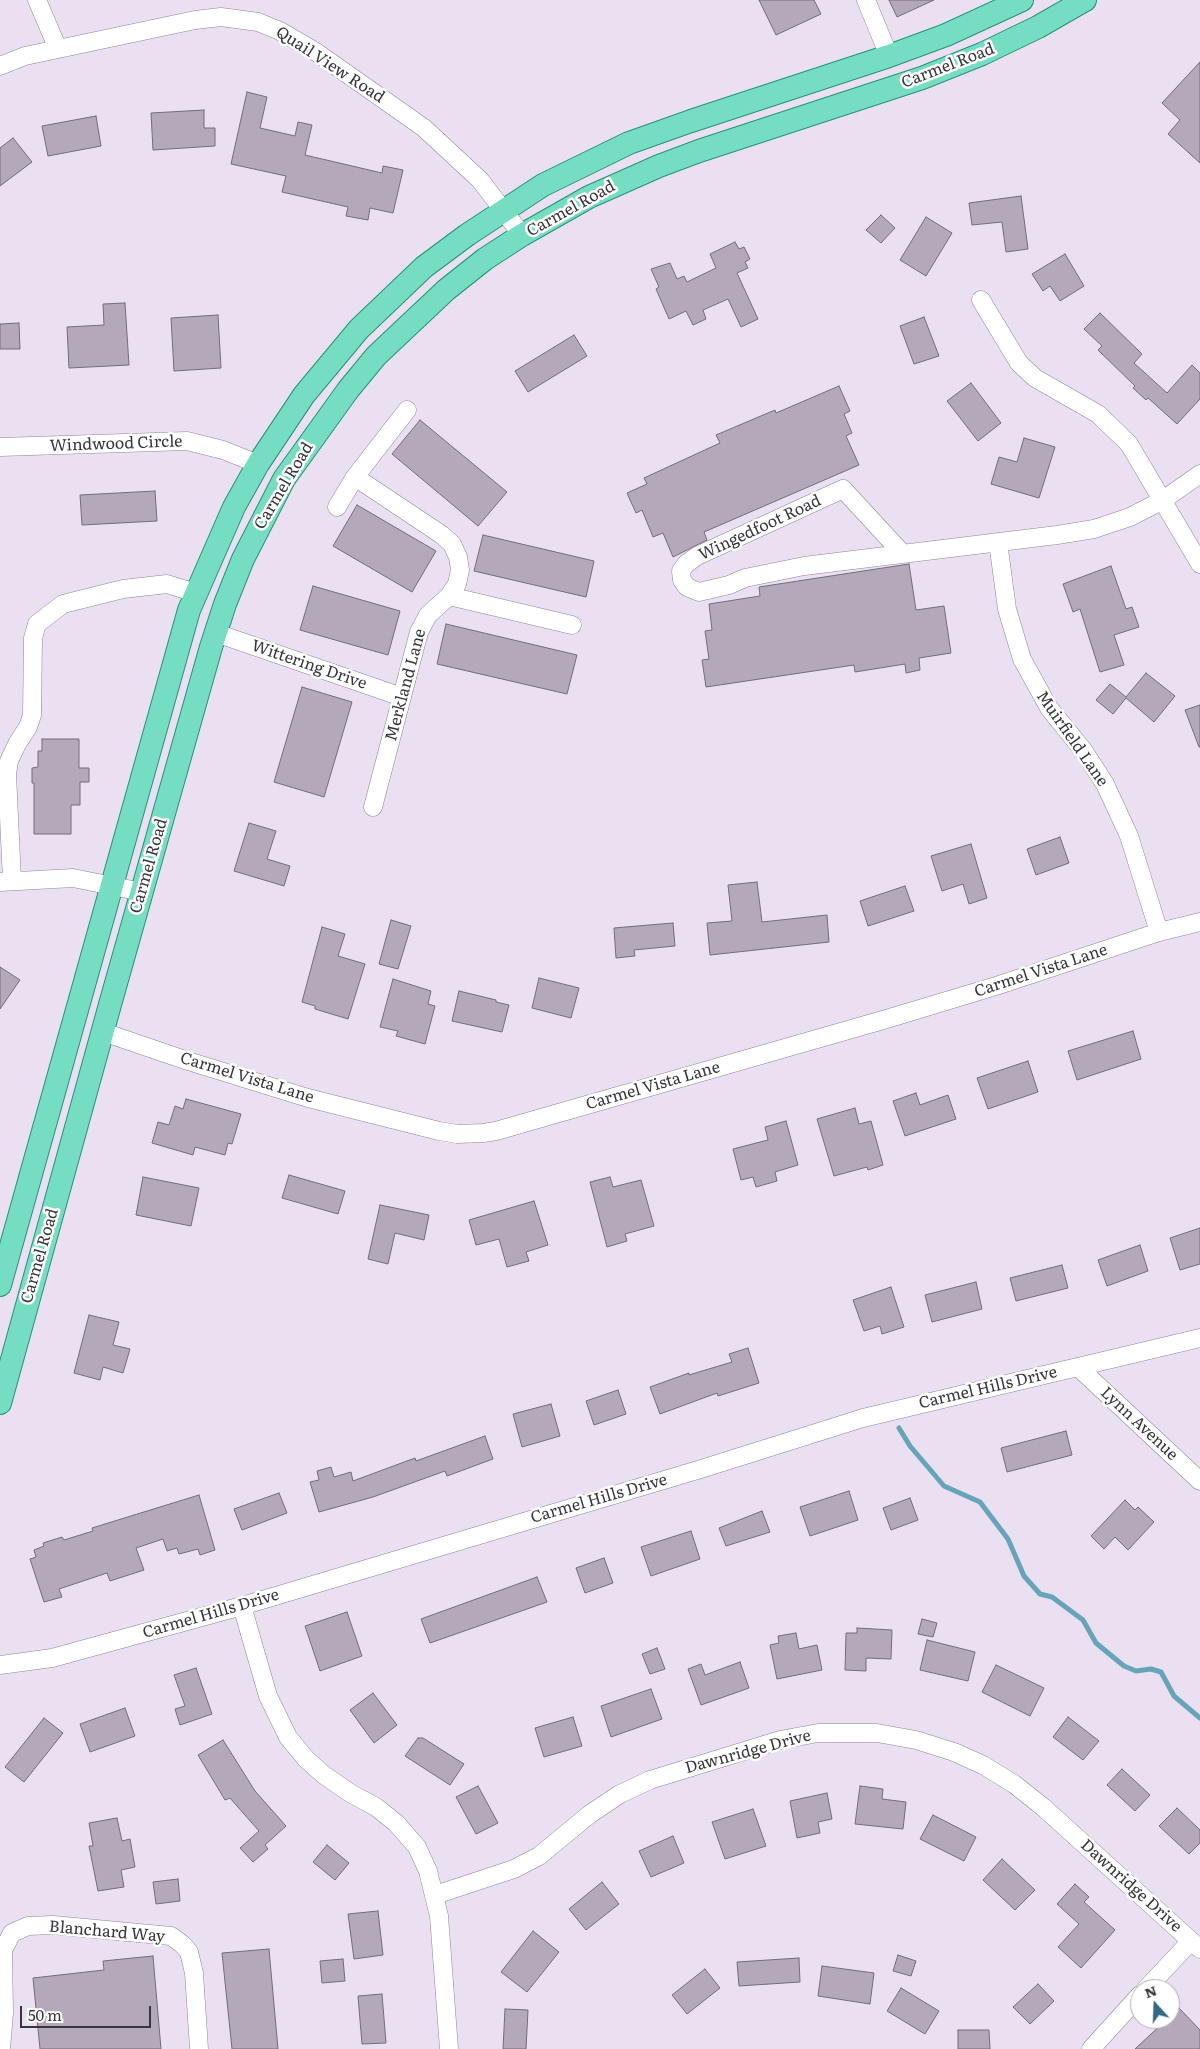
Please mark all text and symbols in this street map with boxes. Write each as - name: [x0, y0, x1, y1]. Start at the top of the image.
- street label: Quail View Road: [272, 23, 388, 107]
- street label: Carmel Road: [899, 39, 997, 93]
- street label: Carmel Road: [524, 177, 618, 241]
- street label: Windwood Circle: [49, 432, 183, 456]
- street label: Carmel Road: [251, 439, 317, 533]
- street label: Wingedfoot Road: [696, 491, 824, 565]
- street label: Merkland Lane: [382, 627, 430, 743]
- street label: Wittering Drive: [249, 636, 369, 694]
- street label: Muirfield Lane: [1032, 688, 1112, 790]
- street label: Carmel Road: [126, 816, 172, 916]
- street label: Carmel Vista Lane: [972, 940, 1110, 1002]
- street label: Carmel Vista Lane: [178, 1049, 316, 1107]
- street label: Carmel Vista Lane: [584, 1058, 722, 1114]
- street label: Carmel Road: [17, 1206, 63, 1306]
- street label: Carmel Hills Drive: [917, 1363, 1059, 1413]
- street label: Lynn Avenue: [1096, 1383, 1182, 1465]
- street label: Carmel Hills Drive: [529, 1470, 669, 1528]
- street label: Carmel Hills Drive: [141, 1585, 281, 1643]
- street label: Dawnridge Drive: [683, 1726, 813, 1778]
- street label: Dawnridge Drive: [1077, 1836, 1185, 1936]
- street label: Blanchard Way: [48, 1917, 166, 1947]
- north arrow: [1130, 1979, 1180, 2029]
- text: N: [1141, 1979, 1159, 2002]
- scale bar: [22, 1996, 154, 2028]
- text: 50 m: [28, 2003, 62, 2026]

